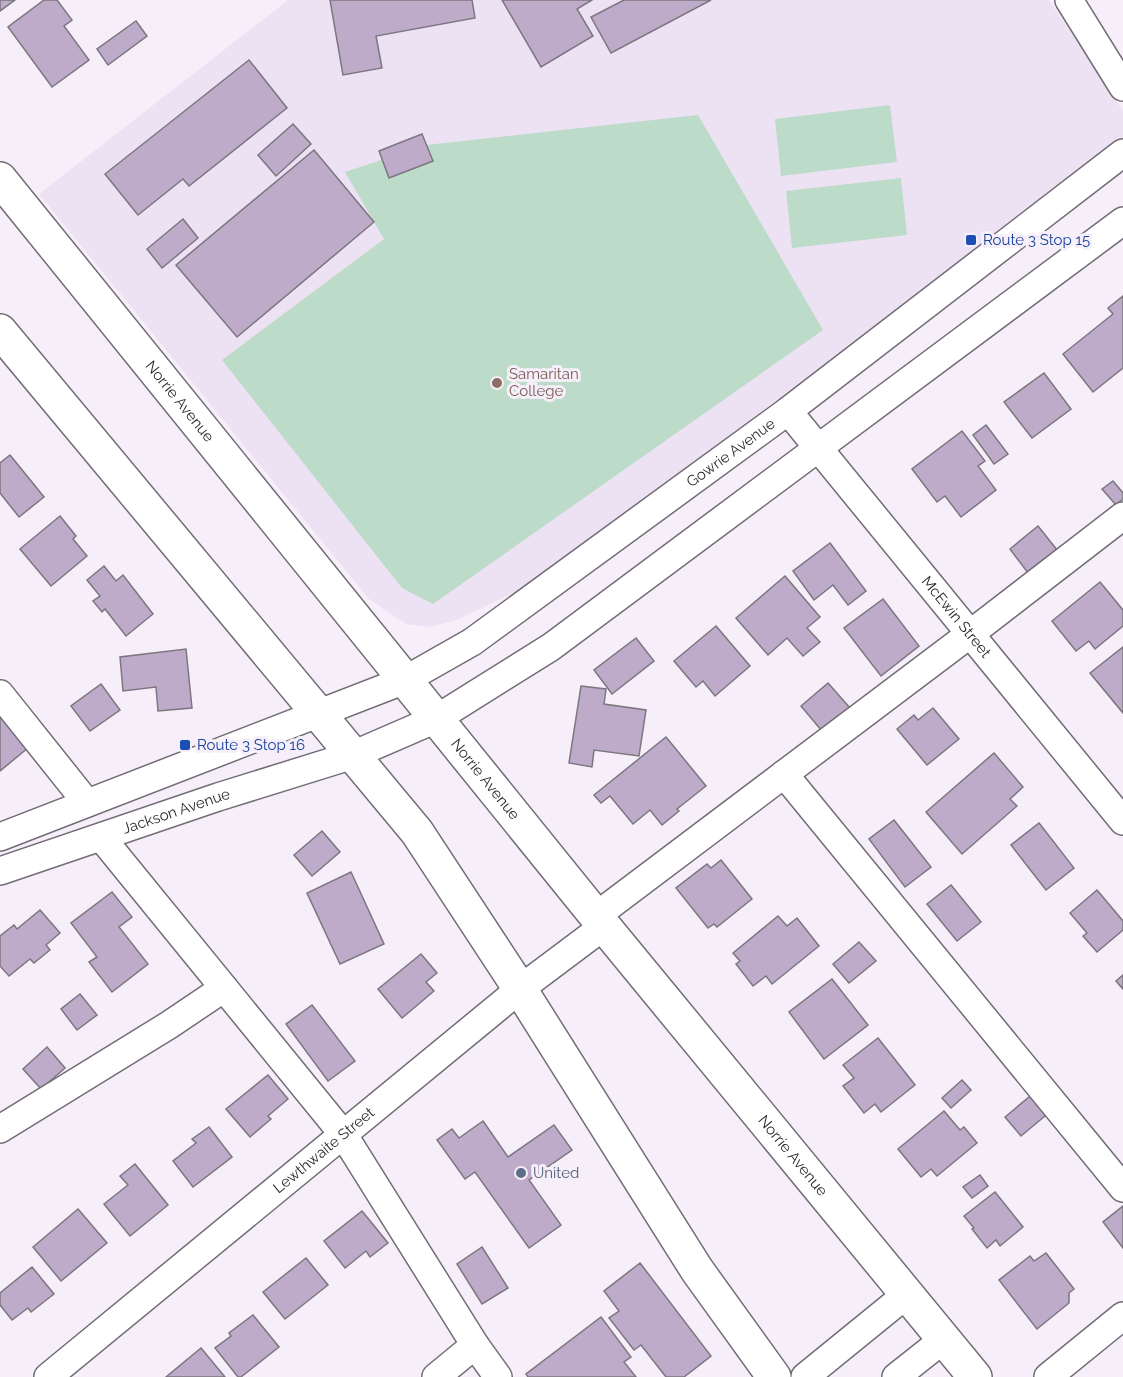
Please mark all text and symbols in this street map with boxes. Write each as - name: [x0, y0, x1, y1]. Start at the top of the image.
- place label: Route 3 Stop 15: [983, 231, 1090, 249]
- marker: Route 3 Stop 15: [964, 233, 978, 247]
- street label: Norrie Avenue: [142, 357, 218, 446]
- place label: Samaritan College: [509, 365, 579, 400]
- marker: Samaritan College: [490, 376, 504, 390]
- street label: Gowrie Avenue: [683, 414, 779, 491]
- street label: McEwin Street: [918, 573, 995, 661]
- street label: Norrie Avenue: [447, 735, 524, 824]
- place label: Route 3 Stop 16: [197, 736, 305, 754]
- marker: Route 3 Stop 16: [178, 738, 192, 752]
- street label: Jackson Avenue: [120, 785, 232, 838]
- street label: Lewthwaite Street: [270, 1103, 378, 1197]
- street label: Norrie Avenue: [754, 1112, 831, 1200]
- place label: United: [533, 1164, 579, 1182]
- marker: United: [514, 1166, 528, 1180]

